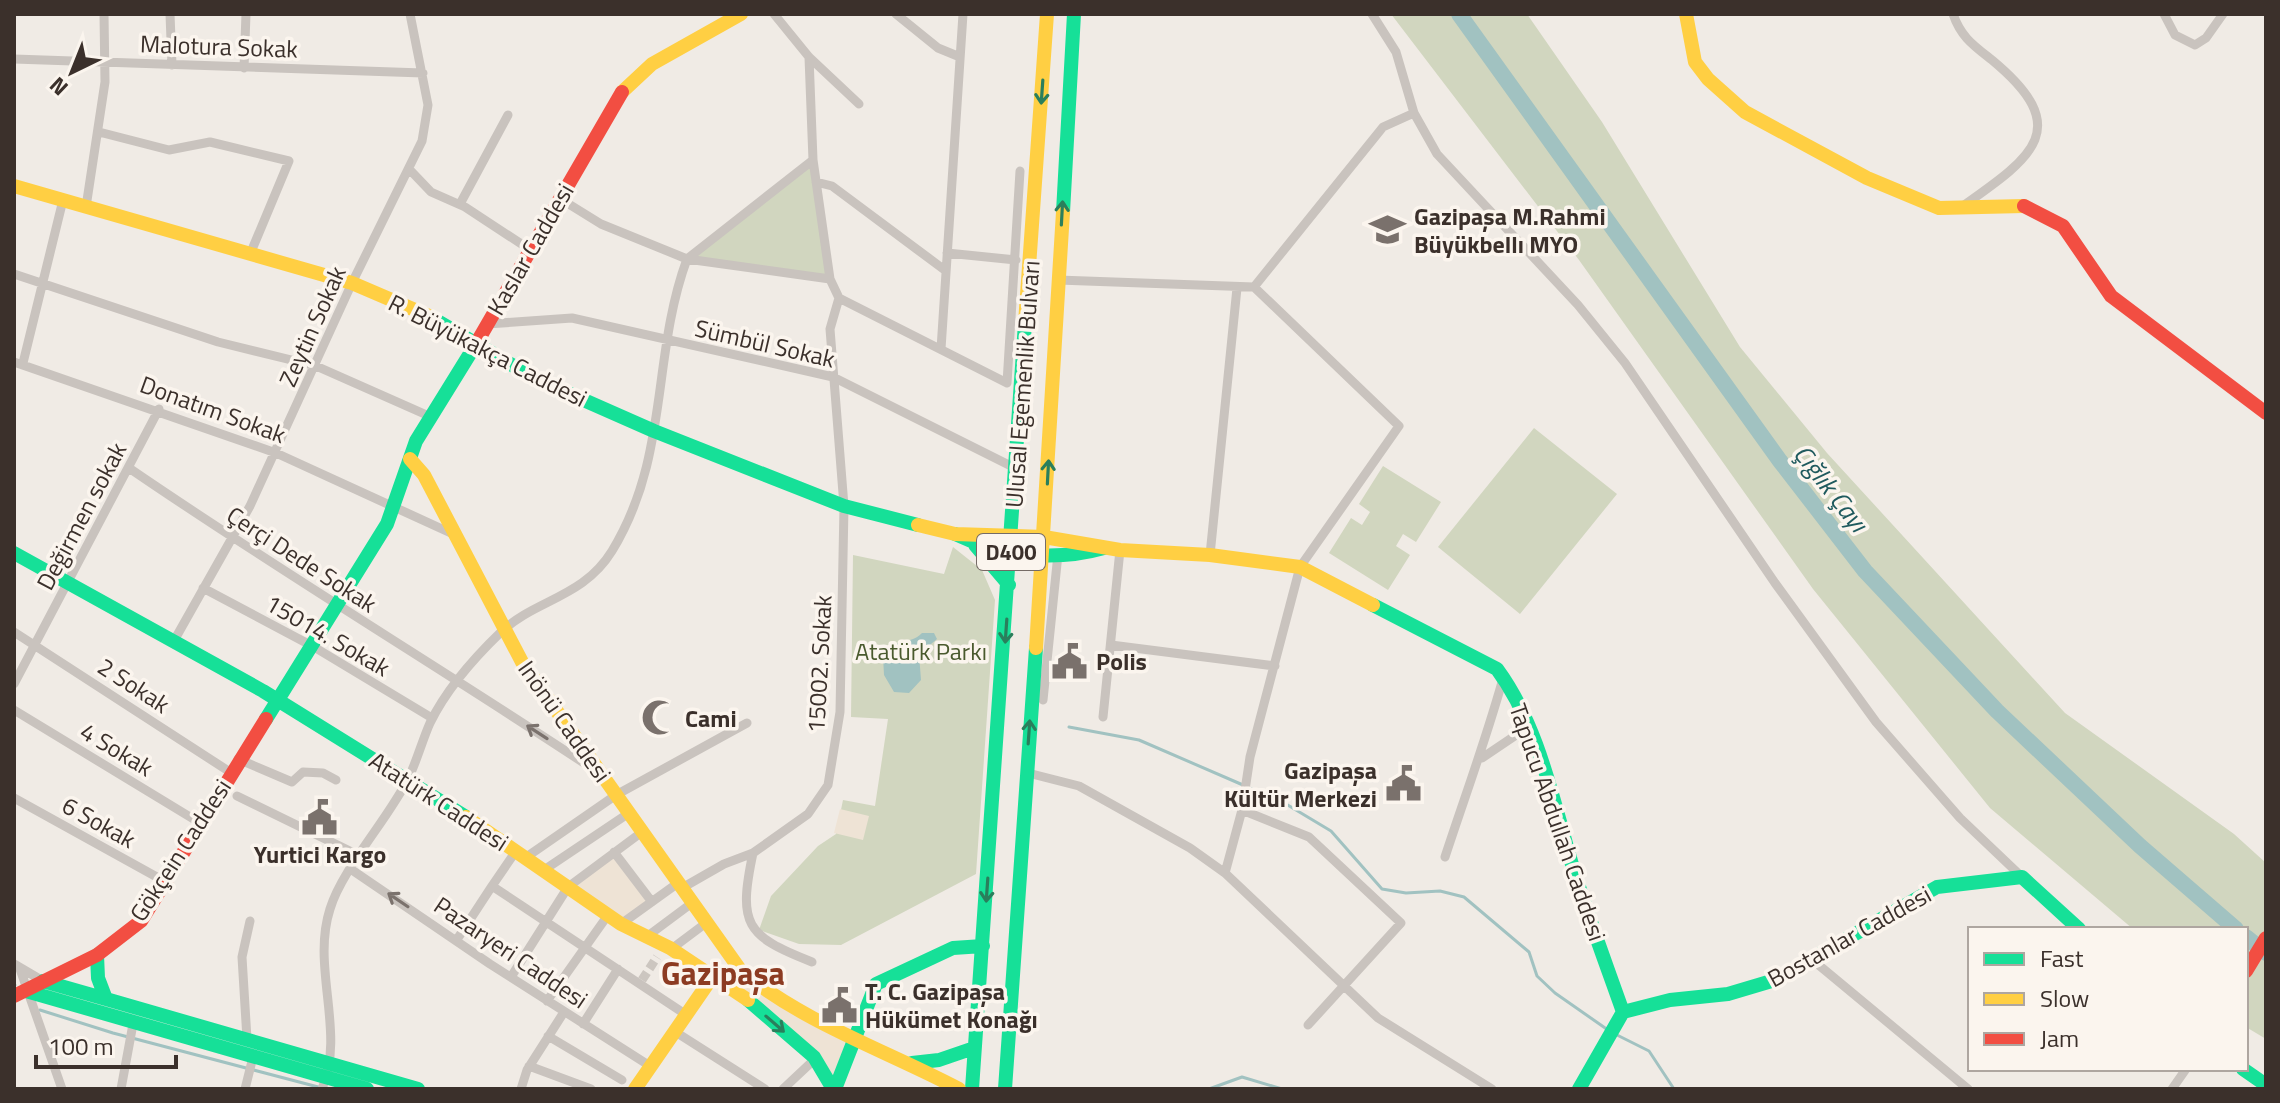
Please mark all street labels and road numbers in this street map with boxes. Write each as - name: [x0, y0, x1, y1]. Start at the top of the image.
- street label: Malotura Sokak: [140, 25, 299, 67]
- street label: Kaslar Caddesi: [478, 176, 582, 322]
- street label: Zeytin Sokak: [269, 259, 355, 392]
- street label: Ulusal Egemenlik Bulvarı: [995, 259, 1049, 509]
- street label: R. Büyükakça Caddesi: [382, 284, 594, 416]
- street label: Sümbül Sokak: [691, 309, 839, 377]
- street label: Donatım Sokak: [135, 366, 291, 452]
- street label: Değirmen sokak: [27, 435, 135, 596]
- street label: Çerçi Dede Sokak: [220, 497, 384, 621]
- road number: D400: [977, 534, 1045, 570]
- street label: 15014. Sokak: [259, 585, 397, 685]
- street label: 15002. Sokak: [797, 594, 841, 734]
- street label: 2 Sokak: [91, 648, 177, 722]
- street label: Inönü Caddesi: [510, 653, 620, 789]
- street label: Tapucu Abdullah Caddesi: [1500, 698, 1616, 946]
- street label: 4 Sokak: [74, 713, 161, 785]
- street label: Atatürk Caddesi: [362, 742, 516, 860]
- street label: Gökçein Caddesi: [120, 772, 240, 928]
- street label: 6 Sokak: [56, 787, 143, 857]
- street label: Bostanlar Caddesi: [1761, 876, 1937, 996]
- street label: Pazaryeri Caddesi: [427, 887, 595, 1017]

